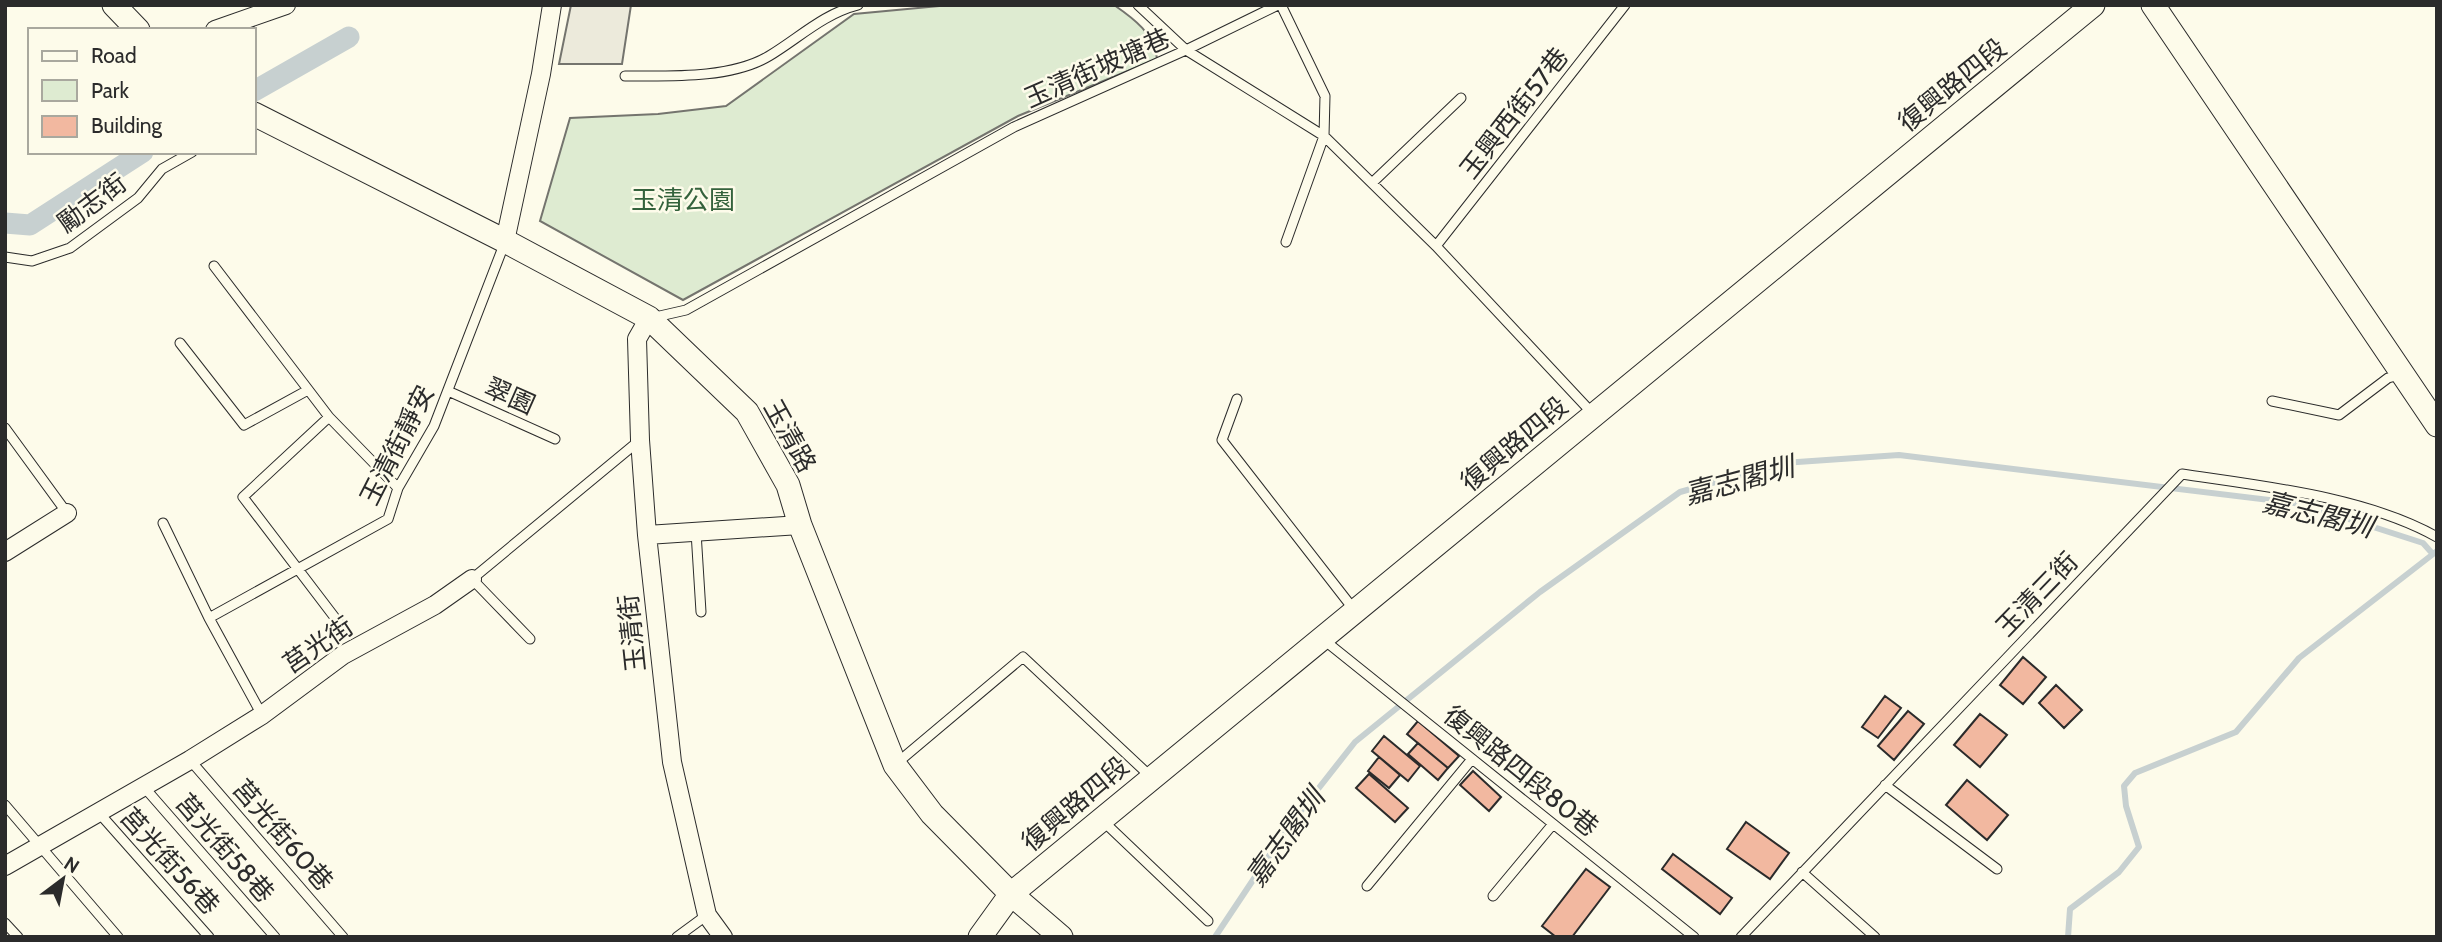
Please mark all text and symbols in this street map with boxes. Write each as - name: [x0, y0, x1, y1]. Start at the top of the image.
- street label: 玉清街坡塘巷: [1019, 22, 1175, 114]
- legend: [28, 28, 256, 154]
- street label: 復興路四段: [1891, 32, 2013, 138]
- street label: 玉興西街57巷: [1453, 41, 1575, 185]
- text: Road: [91, 43, 137, 68]
- text: Park: [91, 78, 129, 103]
- text: Building: [91, 113, 163, 138]
- street label: 勵志街: [51, 167, 133, 239]
- park label: 玉清公園: [631, 184, 735, 216]
- street label: 翠園: [480, 371, 540, 421]
- street label: 玉清街靜安: [353, 380, 441, 510]
- street label: 復興路四段: [1454, 390, 1574, 498]
- street label: 玉清路: [757, 394, 823, 478]
- water label: 嘉志閣圳: [1681, 448, 1801, 511]
- water label: 嘉志閣圳: [2260, 484, 2380, 545]
- street label: 玉清三街: [1989, 545, 2085, 643]
- street label: 玉清街: [612, 593, 652, 673]
- street label: 莒光街: [277, 610, 359, 680]
- street label: 復興路四段80巷: [1437, 699, 1605, 843]
- street label: 復興路四段: [1015, 750, 1135, 858]
- street label: 莒光街60巷: [226, 773, 340, 897]
- water label: 嘉志閣圳: [1238, 778, 1334, 892]
- street label: 莒光街58巷: [169, 787, 281, 909]
- street label: 莒光街56巷: [114, 801, 226, 921]
- north arrow: [28, 844, 98, 914]
- text: N: [60, 852, 84, 878]

